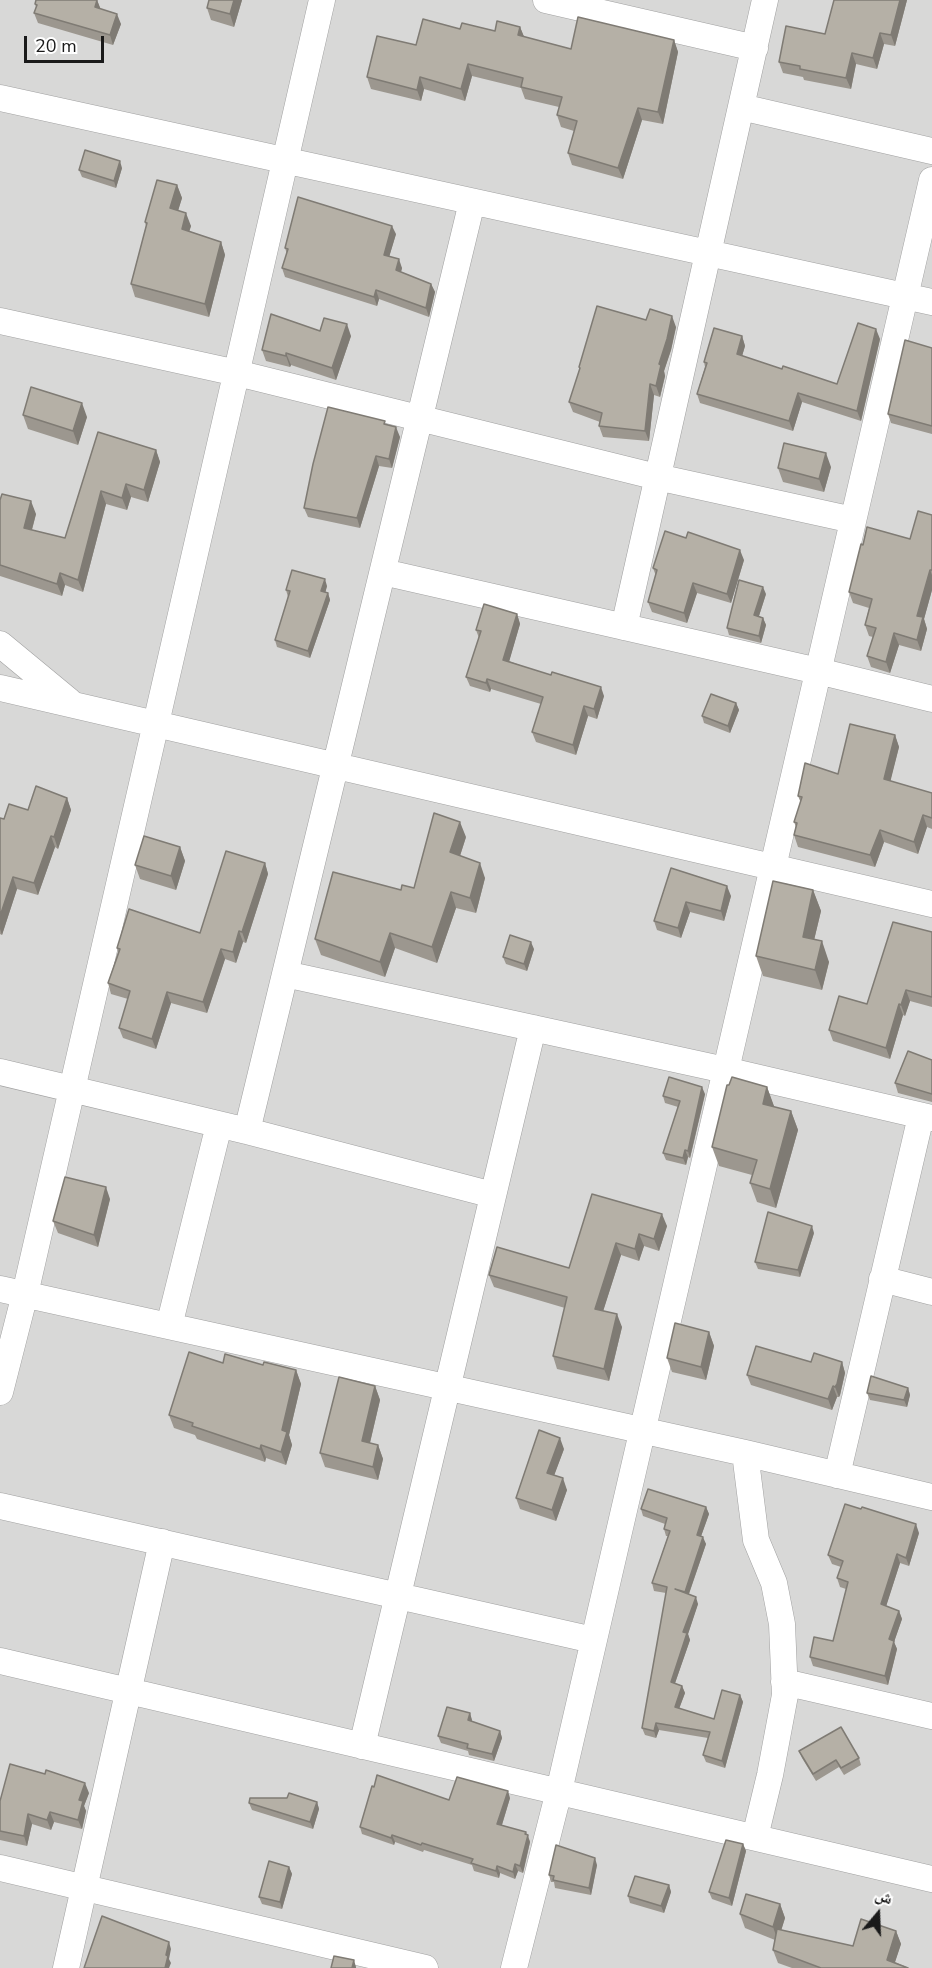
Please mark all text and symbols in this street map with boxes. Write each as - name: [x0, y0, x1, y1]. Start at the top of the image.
- scale bar: [27, 24, 106, 62]
- text: 20 m: [35, 34, 77, 58]
- north arrow: [848, 1884, 908, 1944]
- text: ش: [872, 1884, 895, 1910]

